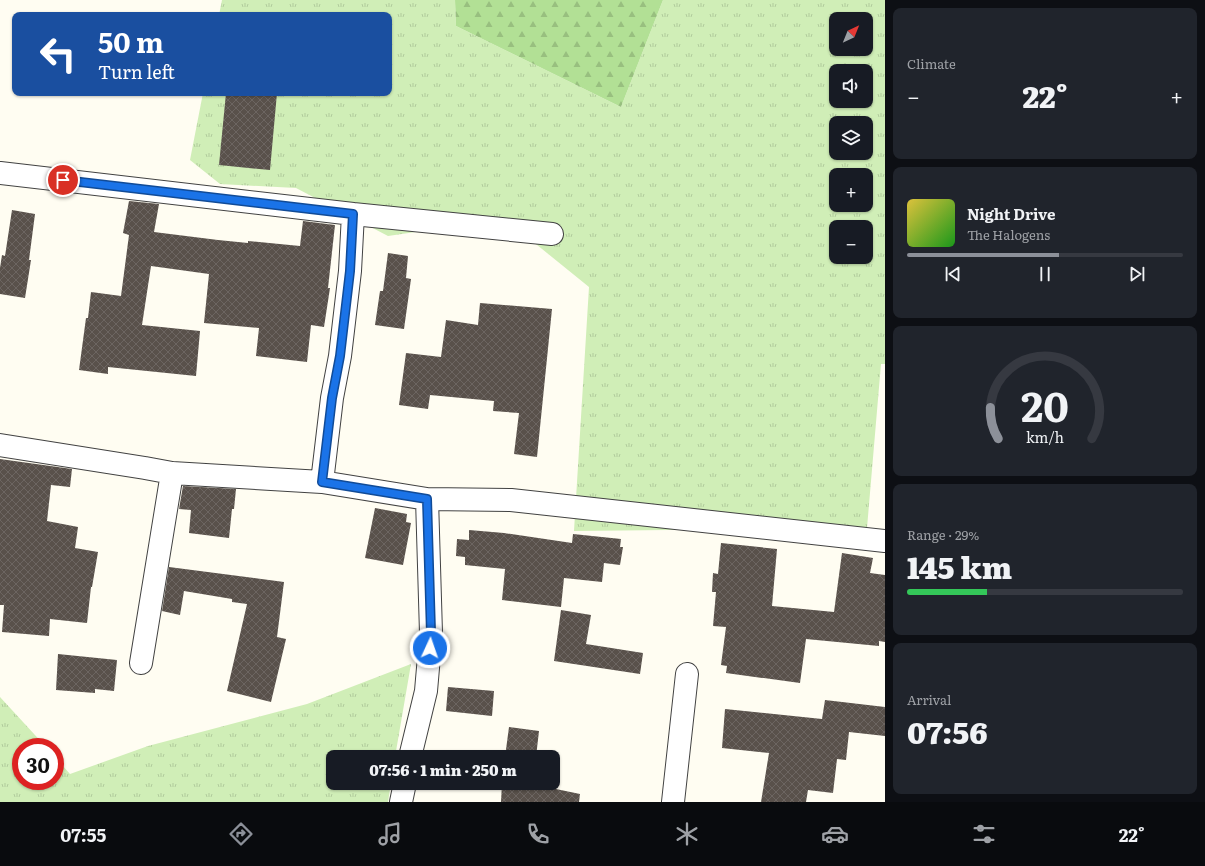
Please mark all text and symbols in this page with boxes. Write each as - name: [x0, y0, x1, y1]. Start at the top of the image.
- north arrow: [829, 12, 873, 56]
- map controls: [829, 12, 873, 264]
- text: 50 m: [98, 20, 164, 62]
- icon: left: [32, 28, 84, 80]
- text: Climate: [907, 54, 956, 73]
- text: Turn left: [98, 58, 175, 85]
- button: sound: [829, 64, 873, 108]
- text: 22°: [1022, 73, 1068, 117]
- text: −: [907, 79, 920, 112]
- text: +: [1170, 79, 1183, 112]
- button: layers: [829, 116, 873, 160]
- pin: [46, 163, 80, 197]
- button: +: [829, 168, 873, 212]
- icon: arrive: [52, 169, 74, 191]
- text: Night Drive: [967, 202, 1056, 225]
- button: −: [829, 220, 873, 264]
- text: The Halogens: [967, 225, 1050, 244]
- icon: previous: [942, 263, 964, 285]
- icon: pause: [1034, 263, 1056, 285]
- icon: next: [1126, 263, 1148, 285]
- text: 20: [1021, 373, 1069, 435]
- text: km/h: [1026, 426, 1065, 447]
- text: Range · 29%: [907, 525, 979, 544]
- text: 145 km: [907, 544, 1012, 588]
- position arrow: [409, 627, 451, 669]
- text: Arrival: [907, 690, 951, 709]
- text: 07:56: [907, 709, 988, 753]
- speed limit sign: 30: [12, 738, 64, 790]
- text: 07:56 · 1 min · 250 m: [369, 758, 517, 781]
- icon: directions: [227, 820, 255, 848]
- icon: music: [376, 820, 404, 848]
- icon: phone: [524, 820, 552, 848]
- icon: climate: [673, 820, 701, 848]
- icon: car: [821, 820, 849, 848]
- icon: filters: [970, 820, 998, 848]
- text: 07:55: [60, 821, 106, 848]
- text: 22°: [1119, 821, 1145, 848]

